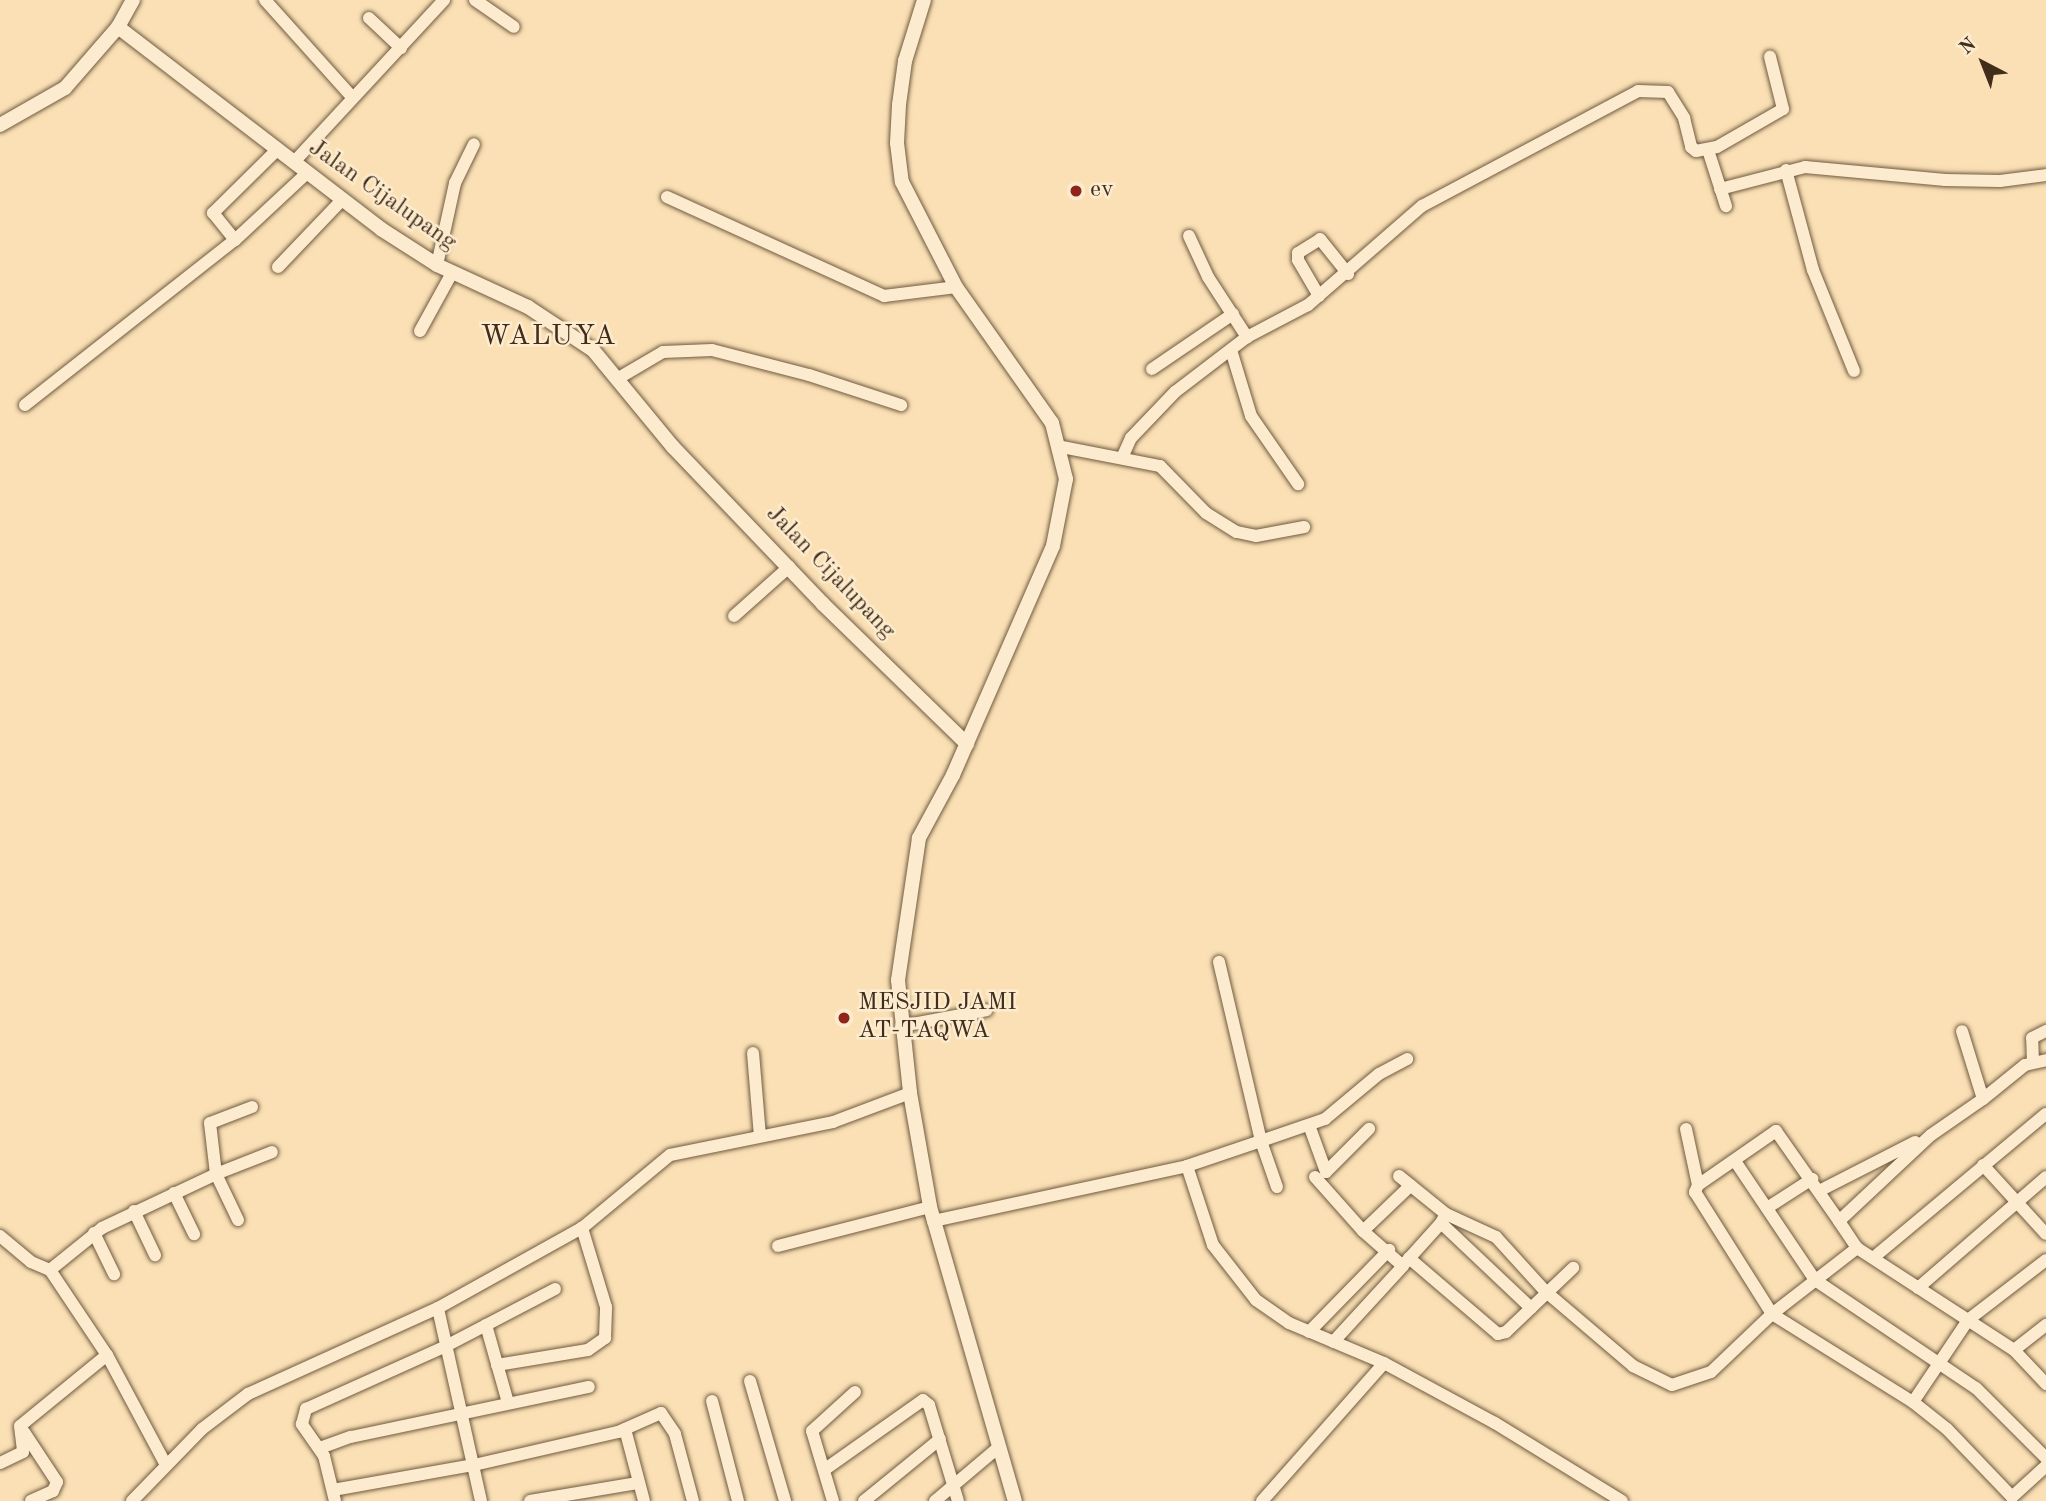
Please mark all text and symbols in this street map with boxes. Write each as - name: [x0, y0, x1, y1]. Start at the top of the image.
- north arrow: [1948, 28, 2018, 98]
- text: N: [1957, 35, 1980, 59]
- street label: Jalan Cijalupang: [302, 134, 462, 258]
- place label: ev: [1090, 177, 1114, 205]
- marker: ev: [1068, 183, 1084, 199]
- district label: WALUYA: [481, 320, 617, 354]
- street label: Jalan Cijalupang: [759, 500, 901, 646]
- place label: MESJID JAMI AT-TAQWA: [858, 990, 1017, 1046]
- marker: MESJID JAMI AT-TAQWA: [836, 1010, 852, 1026]

